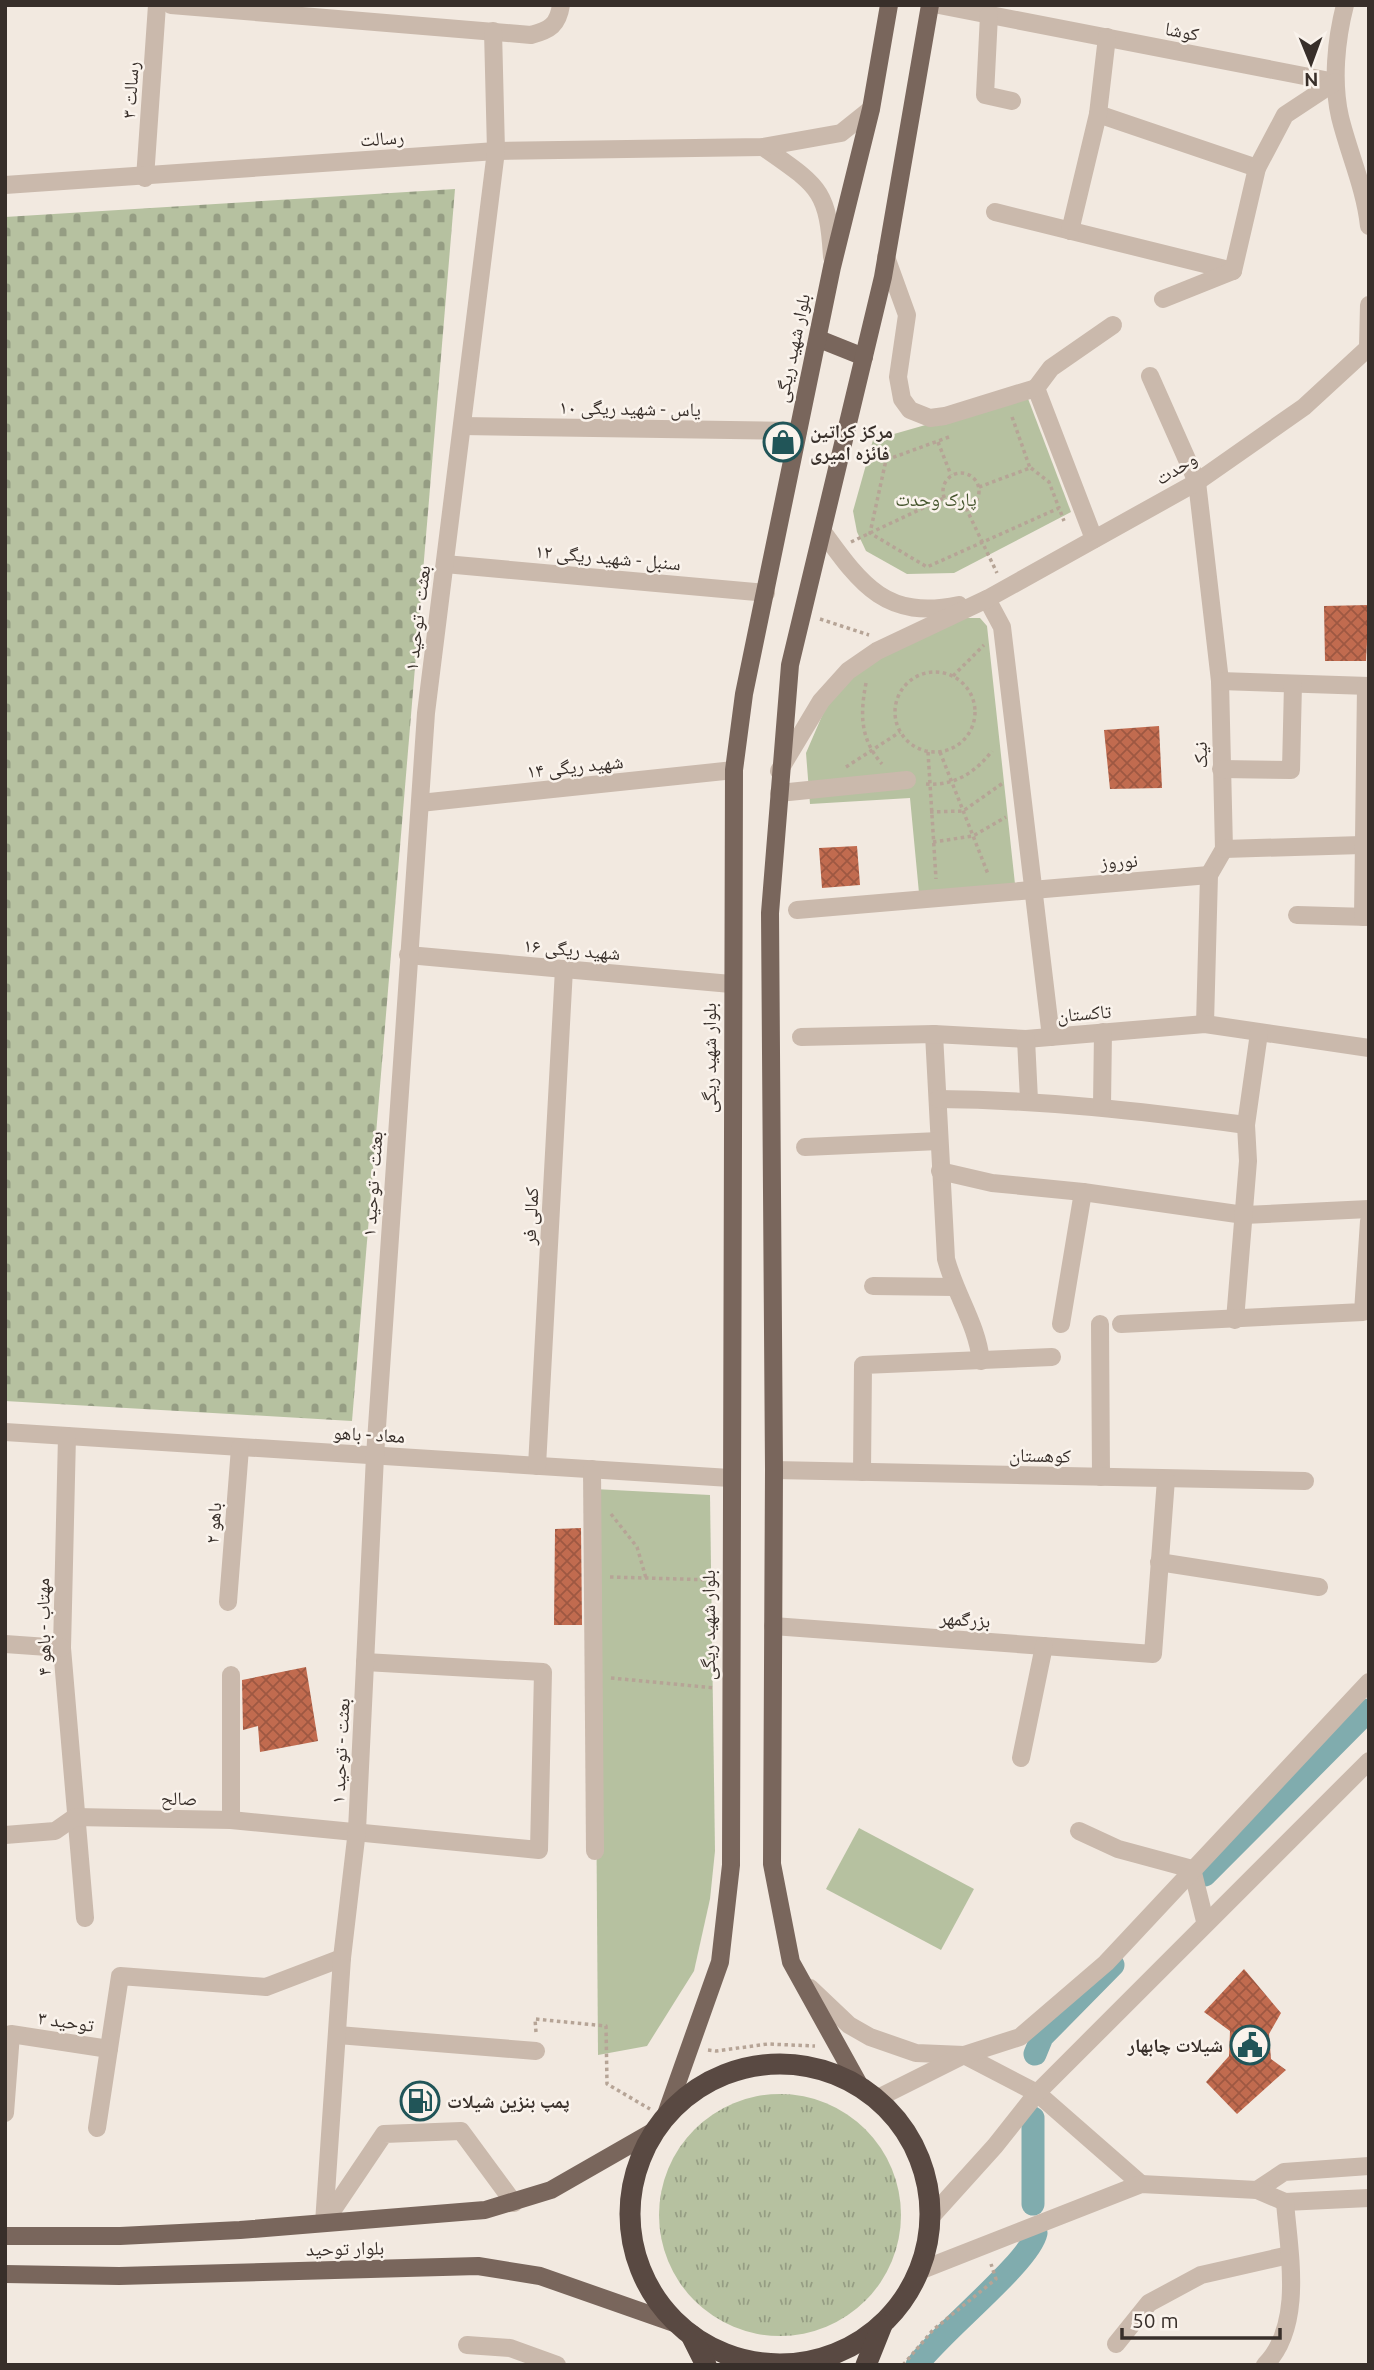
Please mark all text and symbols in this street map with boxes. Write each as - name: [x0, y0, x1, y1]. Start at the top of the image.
- street label: کوشا: [1163, 17, 1201, 46]
- north arrow: [1276, 28, 1346, 98]
- street label: رسالت ۳: [117, 61, 144, 119]
- text: N: [1304, 69, 1319, 91]
- street label: رسالت: [359, 125, 405, 152]
- street label: بلوار شهید ریگی: [770, 292, 815, 405]
- street label: یاس - شهید ریگی ۱۰: [559, 396, 701, 421]
- place label: مرکز کراتین فائزه امیری: [810, 420, 893, 465]
- shop icon: مرکز کراتین فائزه امیری: [762, 421, 804, 463]
- street label: وحدت: [1151, 447, 1201, 490]
- park label: پارک وحدت: [895, 488, 977, 511]
- street label: سنبل - شهید ریگی ۱۲: [534, 540, 682, 575]
- street label: بعثت - توحید ۱: [400, 564, 435, 672]
- street label: نیک: [1189, 741, 1212, 769]
- street label: شهید ریگی ۱۴: [526, 750, 624, 783]
- street label: نوروز: [1098, 849, 1139, 874]
- street label: شهید ریگی ۱۶: [523, 934, 621, 965]
- street label: تاکستان: [1056, 1000, 1113, 1027]
- street label: بلوار شهید ریگی: [698, 1003, 721, 1113]
- street label: بعثت - توحید ۱: [357, 1130, 388, 1238]
- street label: کمالی فر: [517, 1187, 543, 1246]
- street label: معاد - باهو: [332, 1421, 406, 1448]
- street label: کوهستان: [1009, 1443, 1071, 1468]
- street label: باهو ۲: [201, 1502, 226, 1545]
- street label: بلوار شهید ریگی: [697, 1570, 720, 1680]
- street label: مهتاب - باهو ۴: [31, 1578, 56, 1676]
- street label: بزرگمهر: [938, 1606, 991, 1633]
- street label: بعثت - توحید ۱: [326, 1698, 355, 1804]
- street label: صالح: [161, 1787, 197, 1811]
- street label: توحید ۳: [36, 2006, 96, 2037]
- public building icon: شیلات چابهار: [1229, 2024, 1271, 2066]
- place label: شیلات چابهار: [1127, 2034, 1223, 2057]
- fuel station icon: پمپ بنزین شیلات: [399, 2080, 441, 2122]
- place label: پمپ بنزین شیلات: [447, 2090, 570, 2113]
- street label: بلوار توحید: [306, 2236, 384, 2261]
- scale bar: [1122, 2296, 1280, 2340]
- text: 50 m: [1132, 2308, 1179, 2332]

